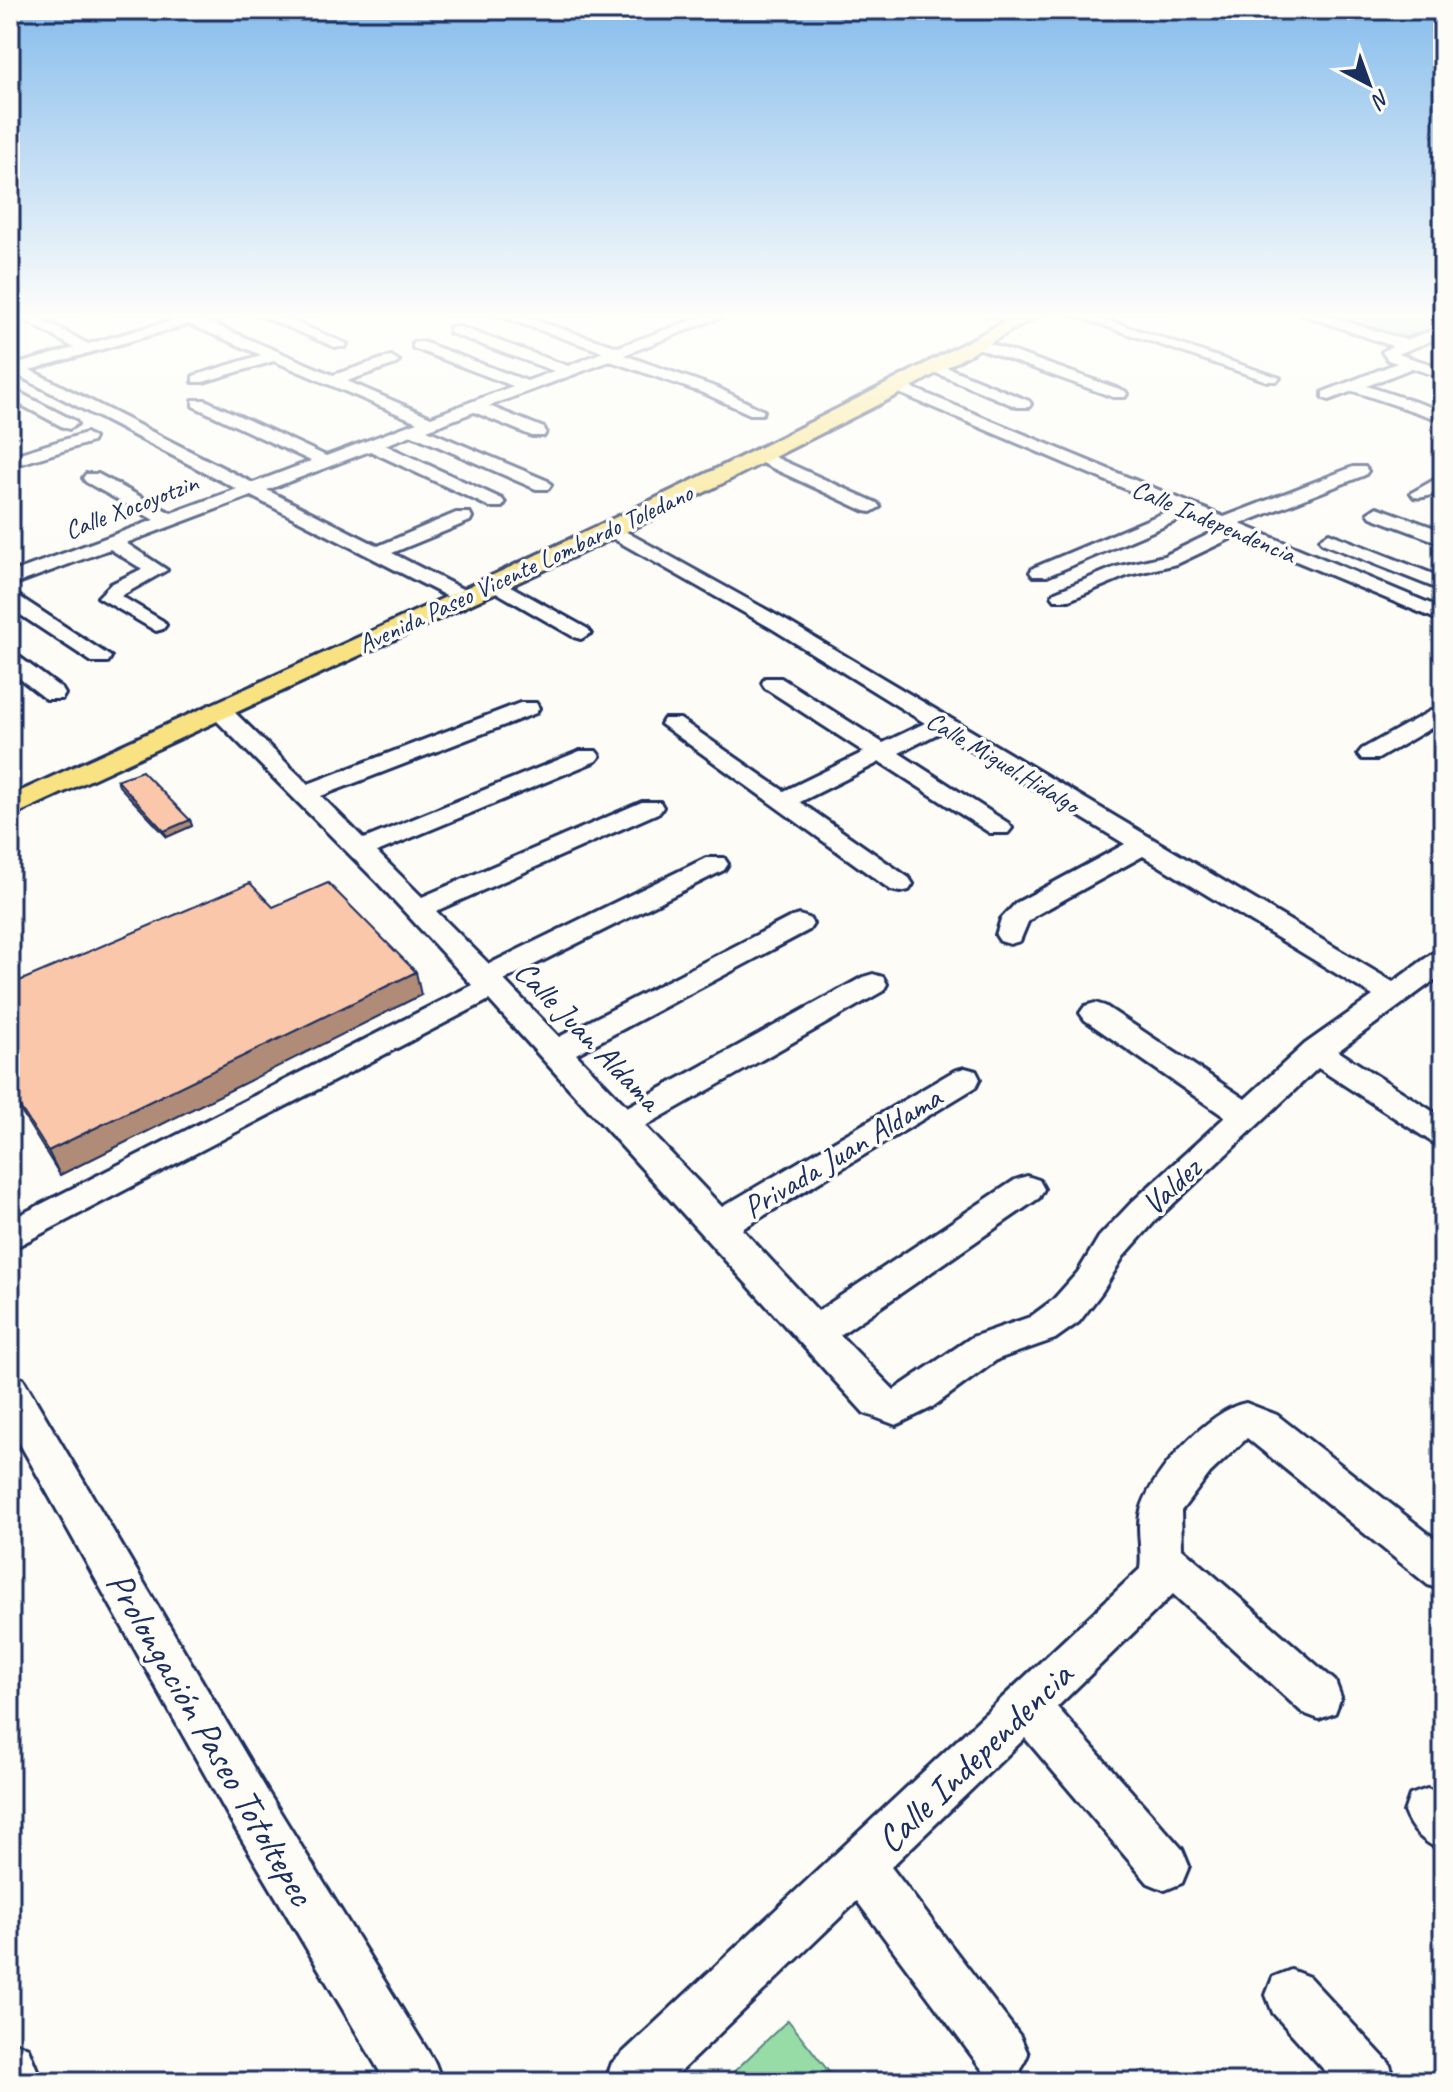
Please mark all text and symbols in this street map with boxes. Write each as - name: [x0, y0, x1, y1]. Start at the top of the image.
- north arrow: [1329, 44, 1409, 124]
- text: N: [1365, 83, 1396, 116]
- street label: Calle Xocoyotzin: [60, 466, 204, 547]
- street label: Calle Independencia: [1127, 472, 1302, 571]
- street label: Avenida Paseo Vicente Lombardo Toledano: [353, 476, 699, 661]
- street label: Calle Miguel Hidalgo: [920, 704, 1088, 822]
- street label: Calle Juan Aldama: [506, 951, 672, 1121]
- street label: Privada Juan Aldama: [736, 1076, 951, 1228]
- street label: Valdez: [1133, 1147, 1211, 1224]
- street label: Prolongación Paseo Totoltepec: [96, 1563, 326, 1916]
- street label: Calle Independencia: [866, 1650, 1084, 1863]

